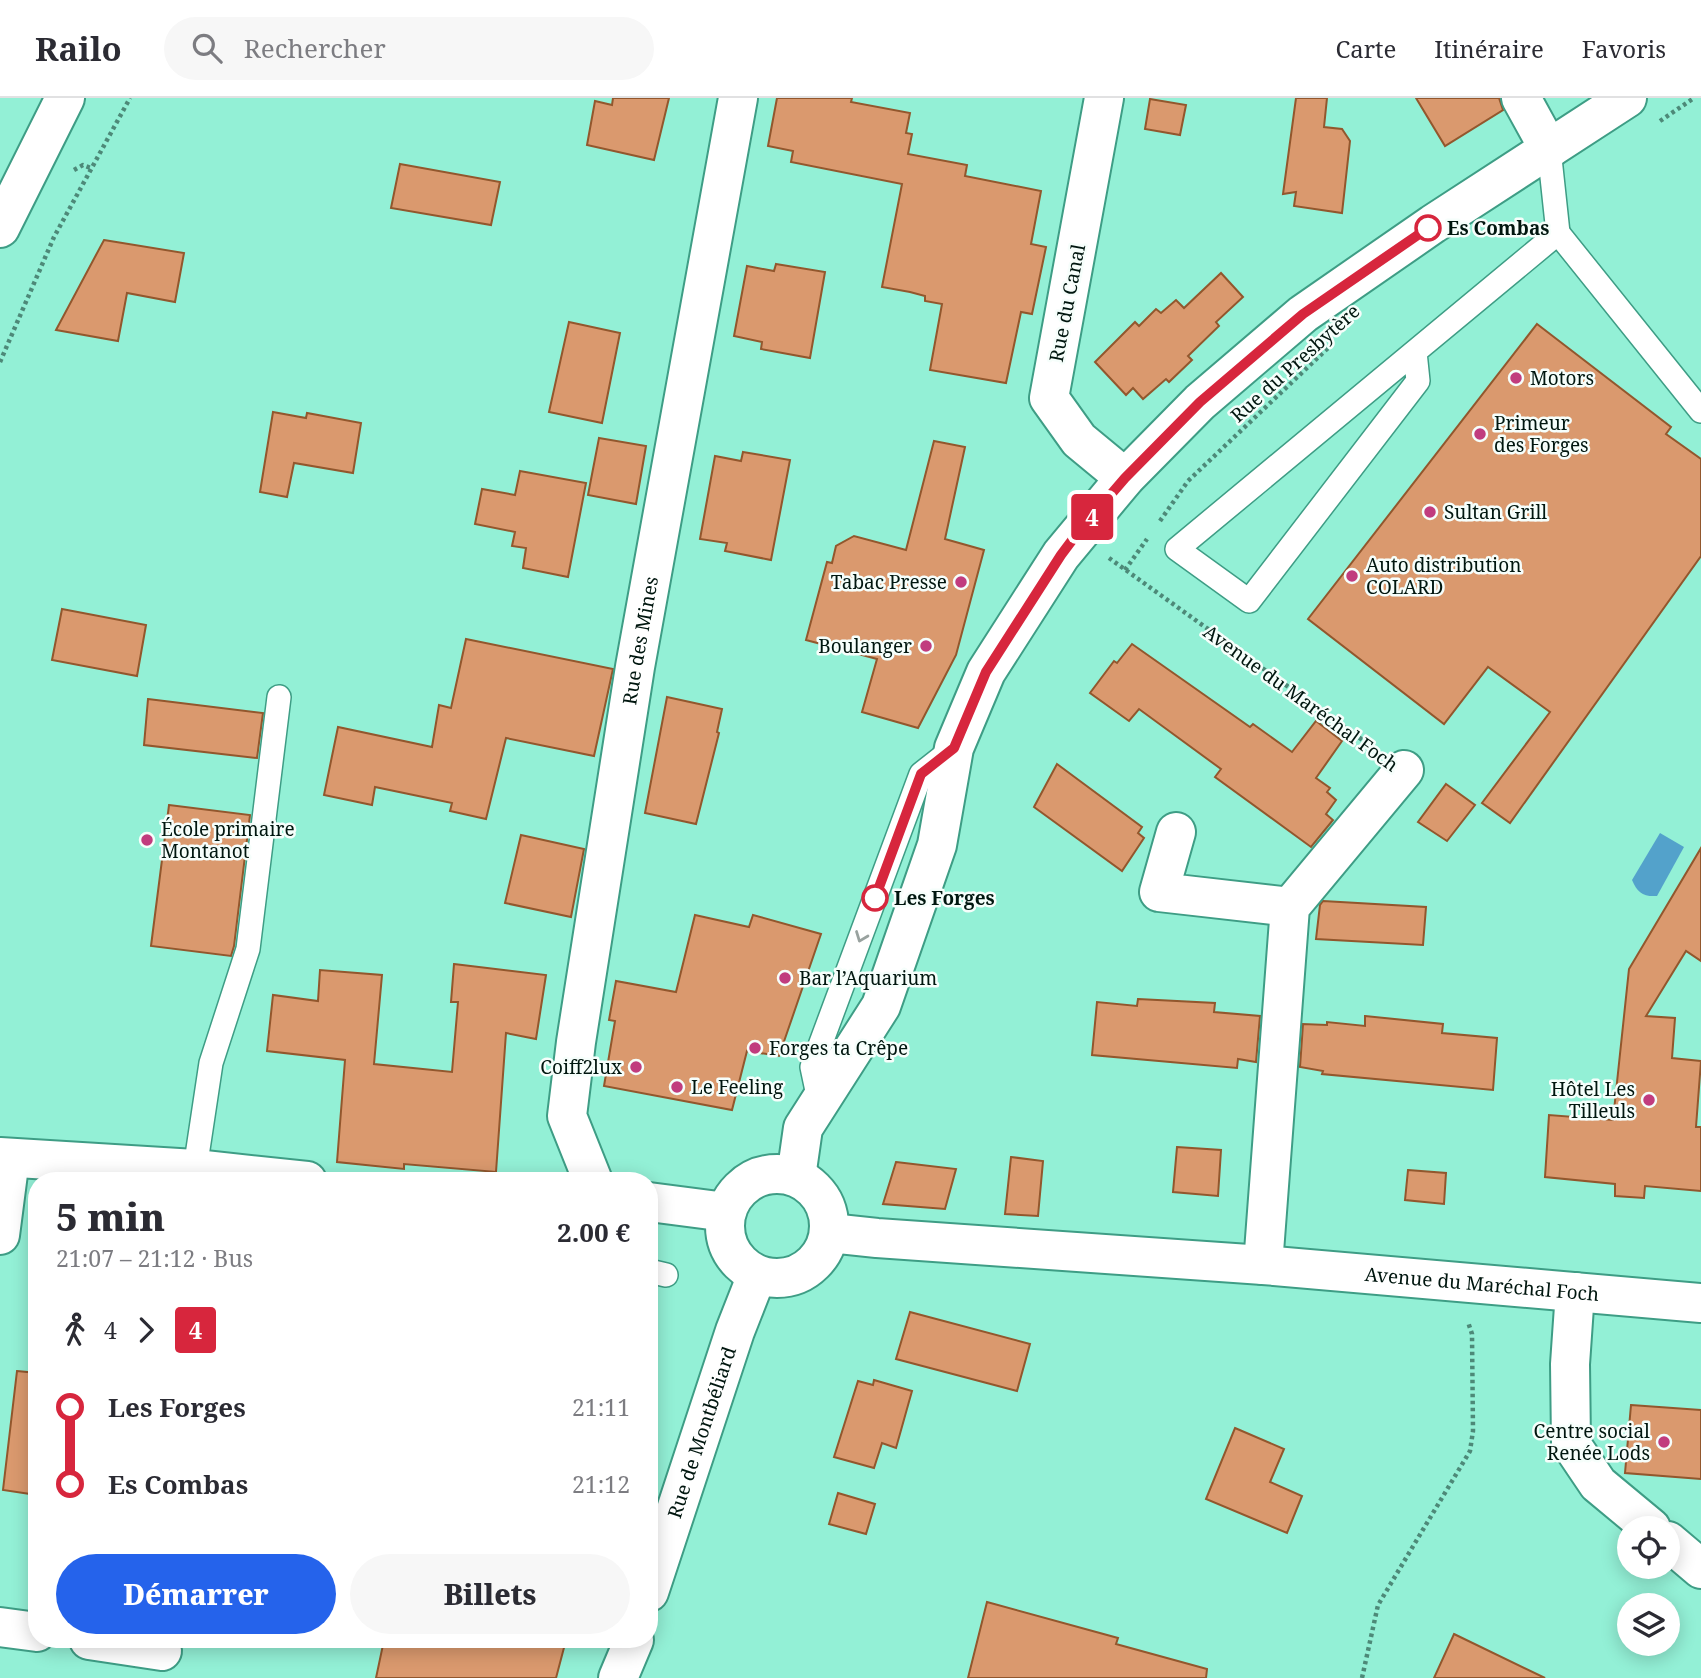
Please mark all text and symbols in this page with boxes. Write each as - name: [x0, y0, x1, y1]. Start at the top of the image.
- search box: [164, 17, 654, 80]
- text: Railo: [35, 26, 122, 71]
- icon: search: [188, 29, 226, 67]
- text: Rechercher: [244, 30, 386, 66]
- text: Carte: [1335, 32, 1396, 65]
- text: Itinéraire: [1434, 32, 1544, 65]
- text: Favoris: [1582, 32, 1666, 65]
- marker: Es Combas: [1415, 215, 1441, 241]
- place label: Es Combas: [1447, 215, 1549, 241]
- street label: Rue du Canal: [1043, 242, 1091, 364]
- street label: Rue du Presbytère: [1225, 298, 1365, 428]
- place label: Motors: [1530, 365, 1594, 391]
- marker: Motors: [1508, 370, 1524, 386]
- place label: Primeur des Forges: [1494, 410, 1589, 458]
- marker: Primeur des Forges: [1472, 426, 1488, 442]
- line badge: 4: [1069, 494, 1115, 540]
- place label: Sultan Grill: [1444, 499, 1547, 525]
- text: 4: [1085, 500, 1099, 533]
- marker: Sultan Grill: [1422, 504, 1438, 520]
- place label: Auto distribution COLARD: [1366, 552, 1521, 600]
- marker: Auto distribution COLARD: [1344, 568, 1360, 584]
- place label: Tabac Presse: [831, 569, 947, 595]
- street label: Rue des Mines: [616, 574, 664, 707]
- marker: Tabac Presse: [953, 574, 969, 590]
- street label: Avenue du Maréchal Foch: [1198, 618, 1404, 778]
- place label: Boulanger: [818, 633, 912, 659]
- marker: Boulanger: [918, 638, 934, 654]
- place label: École primaire Montanot: [161, 816, 295, 864]
- marker: École primaire Montanot: [139, 832, 155, 848]
- marker: Les Forges: [862, 885, 888, 911]
- place label: Les Forges: [894, 885, 995, 911]
- one-way arrow: [855, 930, 869, 942]
- place label: Bar l’Aquarium: [799, 965, 937, 991]
- marker: Bar l’Aquarium: [777, 970, 793, 986]
- place label: Forges ta Crêpe: [769, 1035, 908, 1061]
- marker: Forges ta Crêpe: [747, 1040, 763, 1056]
- place label: Coiff2lux: [540, 1054, 622, 1080]
- marker: Coiff2lux: [628, 1059, 644, 1075]
- place label: Le Feeling: [691, 1074, 783, 1100]
- place label: Hôtel Les Tilleuls: [1551, 1076, 1635, 1124]
- marker: Le Feeling: [669, 1079, 685, 1095]
- marker: Hôtel Les Tilleuls: [1641, 1092, 1657, 1108]
- text: 5 min: [56, 1190, 165, 1242]
- text: 2.00 €: [557, 1214, 630, 1250]
- text: 21:07 – 21:12 · Bus: [56, 1242, 253, 1274]
- street label: Avenue du Maréchal Foch: [1364, 1261, 1600, 1307]
- icon: walk: [56, 1311, 94, 1349]
- icon: forward: [127, 1311, 165, 1349]
- text: 4: [189, 1313, 202, 1346]
- text: 4: [104, 1314, 117, 1346]
- street label: Rue de Montbéliard: [661, 1343, 742, 1522]
- text: Les Forges: [108, 1389, 246, 1425]
- text: 21:11: [572, 1391, 630, 1423]
- place label: Centre social Renée Lods: [1534, 1418, 1650, 1466]
- marker: Centre social Renée Lods: [1656, 1434, 1672, 1450]
- text: Es Combas: [108, 1466, 248, 1502]
- text: 21:12: [572, 1468, 630, 1500]
- map controls: [1617, 1516, 1680, 1656]
- button: locate: [1617, 1516, 1680, 1579]
- button: Démarrer: [56, 1554, 336, 1634]
- button: Billets: [350, 1554, 630, 1634]
- button: layers: [1617, 1593, 1680, 1656]

